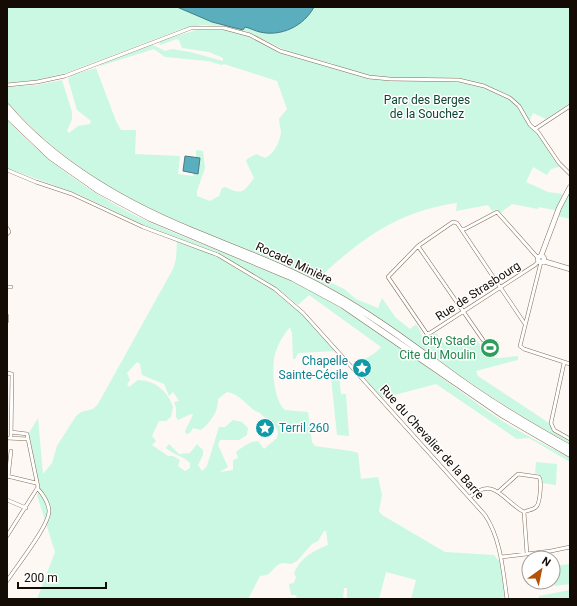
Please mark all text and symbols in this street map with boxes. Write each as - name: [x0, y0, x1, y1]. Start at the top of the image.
- park label: Parc des Berges de la Souchez: [384, 93, 470, 121]
- street label: Rocade Minière: [254, 239, 334, 287]
- street label: Rue de Strasbourg: [433, 258, 523, 324]
- place label: City Stade Cite du Moulin: [399, 334, 476, 362]
- sports icon: City Stade Cite du Moulin: [479, 337, 501, 359]
- place label: Chapelle Sainte-Cécile: [279, 354, 348, 382]
- place icon: Chapelle Sainte-Cécile: [351, 357, 373, 379]
- street label: Rue du Chevalier de la Barre: [377, 382, 487, 502]
- place icon: Terril 260: [254, 417, 276, 439]
- place label: Terril 260: [279, 421, 329, 435]
- north arrow: [521, 550, 561, 590]
- text: N: [539, 554, 553, 570]
- scale bar: [18, 564, 106, 590]
- text: 200 m: [24, 571, 58, 585]

